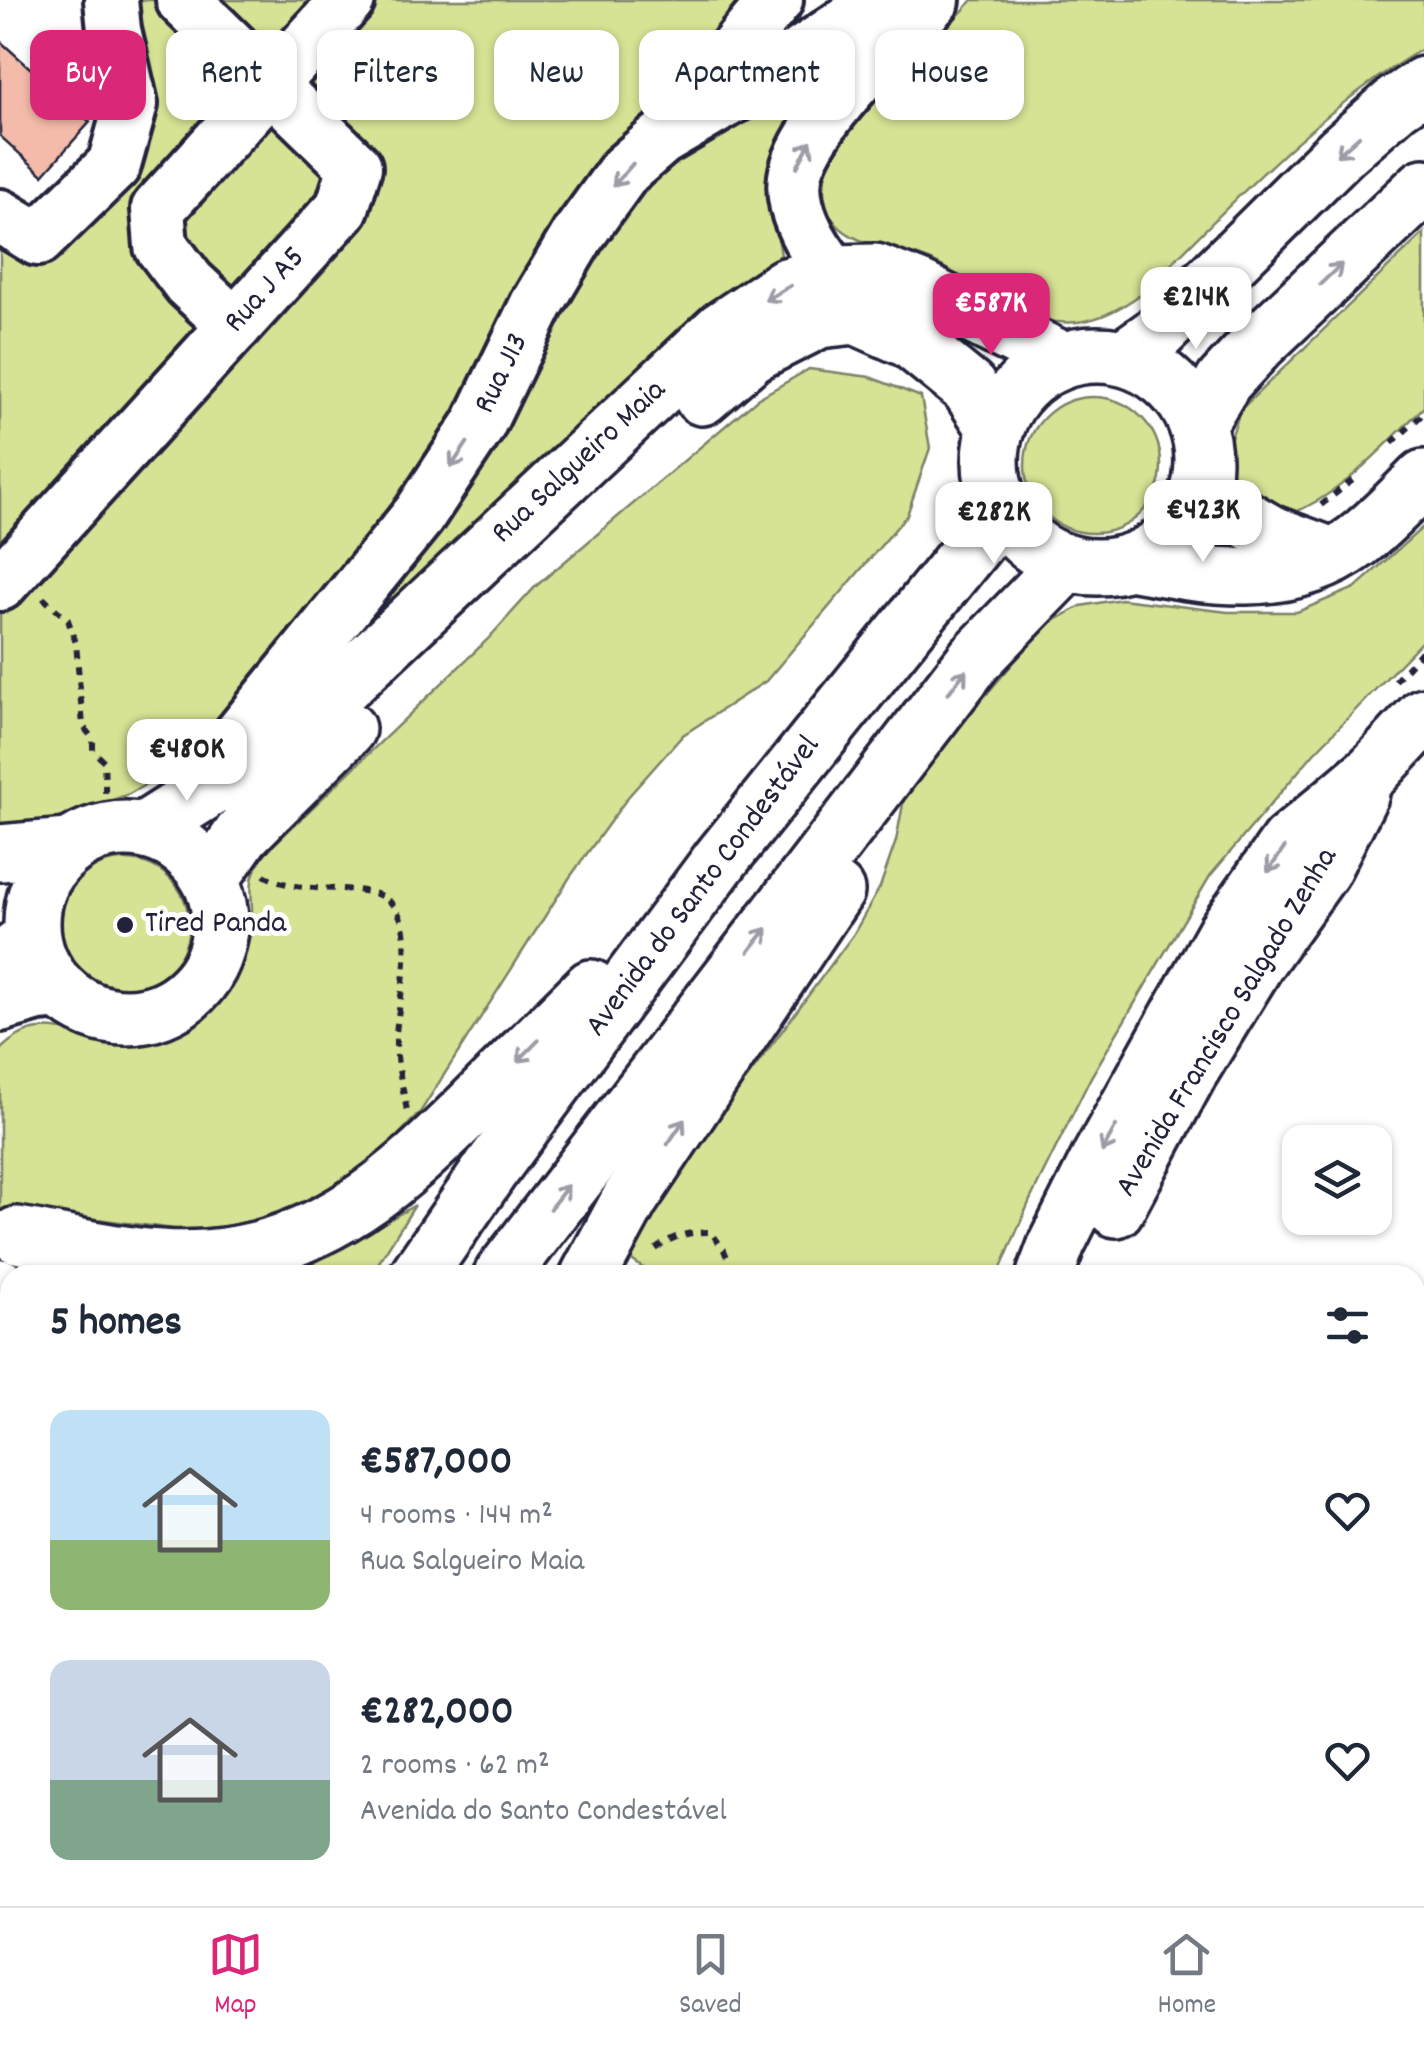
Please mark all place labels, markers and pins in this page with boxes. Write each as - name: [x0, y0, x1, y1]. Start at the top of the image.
- pin: €214K: [1126, 267, 1266, 352]
- pin: €587K: [921, 273, 1061, 358]
- pin: €423K: [1133, 480, 1273, 565]
- pin: €282K: [924, 482, 1064, 567]
- pin: €480K: [117, 719, 257, 804]
- place label: Tired Panda: [145, 902, 287, 948]
- marker: Tired Panda: [114, 914, 136, 936]

